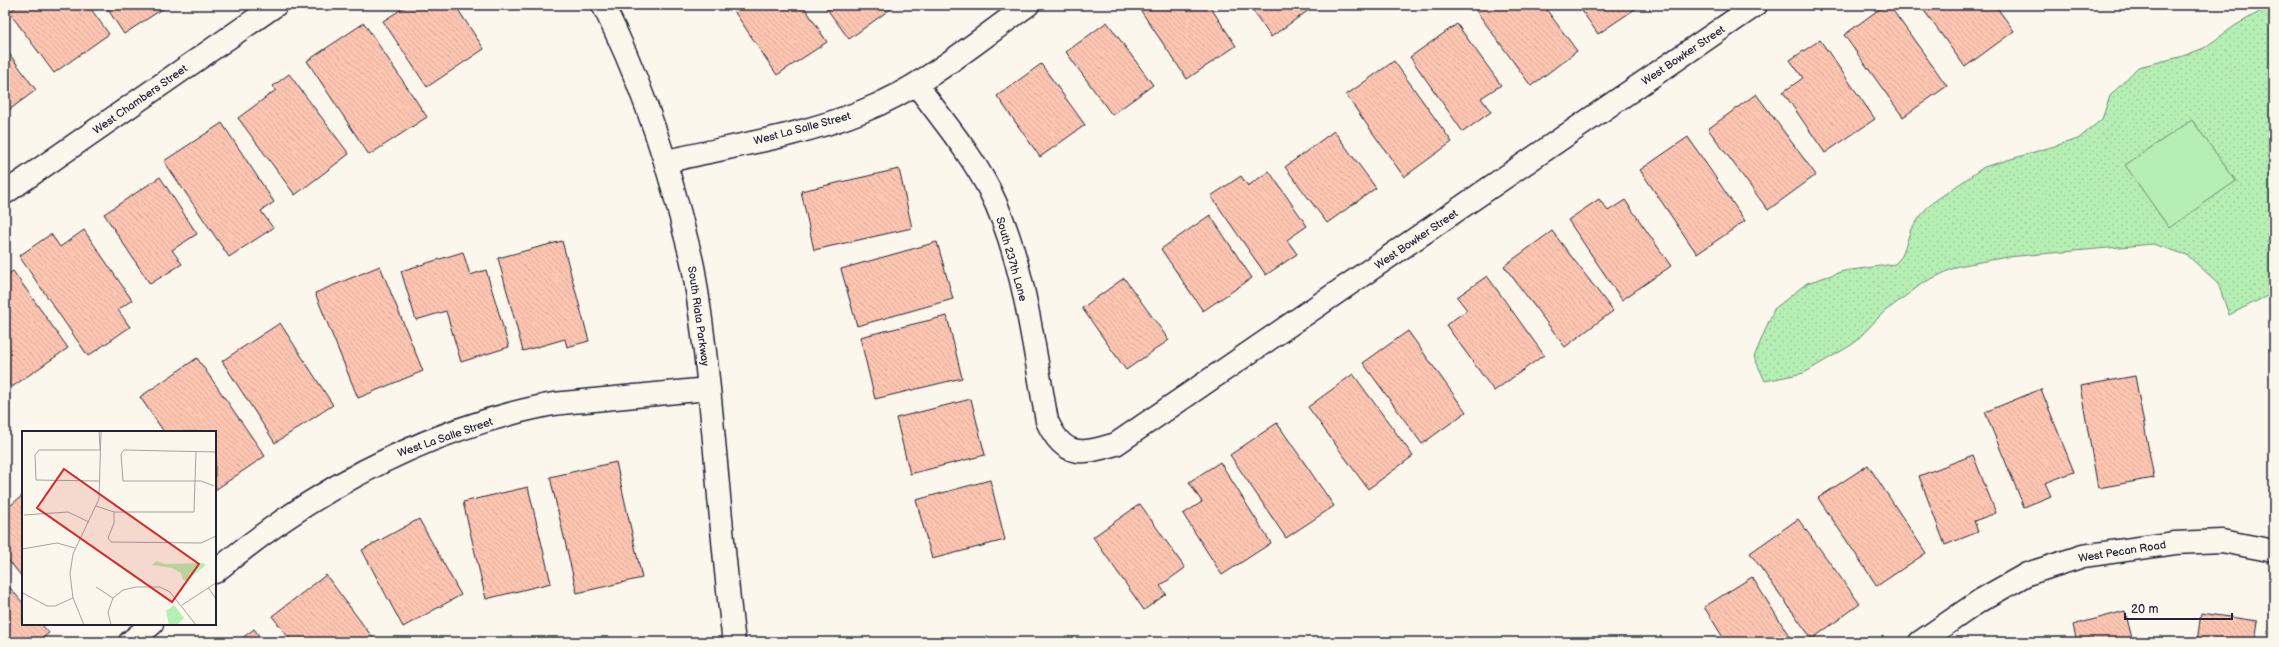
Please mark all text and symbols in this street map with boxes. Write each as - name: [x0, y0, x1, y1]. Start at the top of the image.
- street label: West Bowker Street: [1639, 22, 1728, 88]
- street label: West Chambers Street: [91, 62, 190, 137]
- street label: West La Salle Street: [752, 109, 853, 148]
- street label: West Bowker Street: [1372, 206, 1461, 272]
- street label: South 237th Lane: [993, 215, 1030, 303]
- street label: South Riata Parkway: [685, 265, 712, 367]
- street label: West La Salle Street: [396, 415, 495, 460]
- inset map: [22, 431, 216, 625]
- street label: West Pecan Road: [2077, 538, 2167, 565]
- scale bar: [2125, 595, 2232, 621]
- text: 20 m: [2131, 602, 2158, 617]

